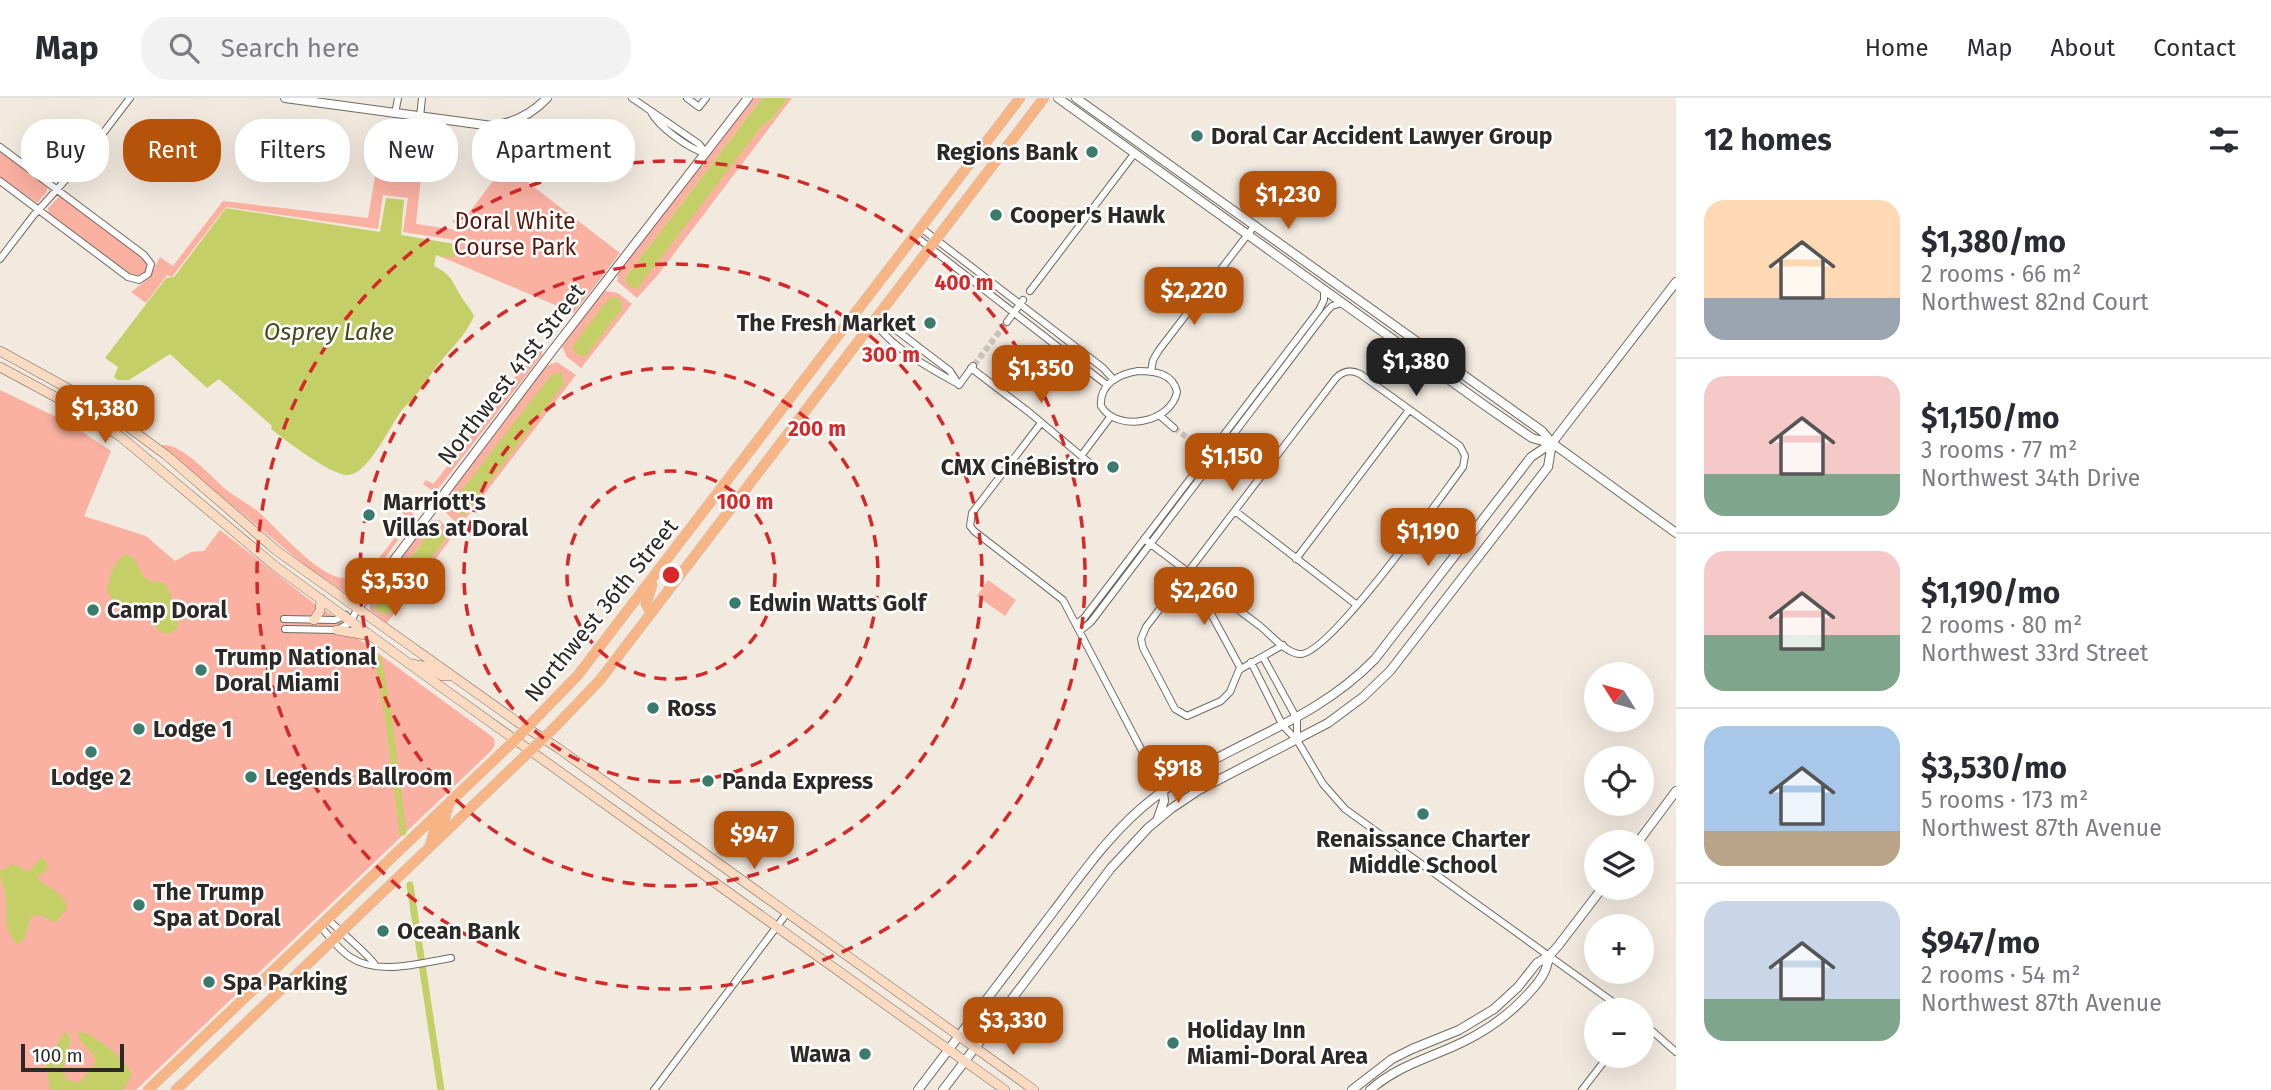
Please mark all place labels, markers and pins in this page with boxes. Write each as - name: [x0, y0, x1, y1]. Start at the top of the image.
- place label: Doral Car Accident Lawyer Group: [1211, 122, 1553, 150]
- marker: Doral Car Accident Lawyer Group: [1189, 128, 1205, 144]
- place label: Regions Bank: [936, 138, 1078, 166]
- marker: Regions Bank: [1084, 144, 1100, 160]
- pin: $1,230: [1231, 172, 1345, 231]
- place label: Cooper's Hawk: [1010, 201, 1165, 229]
- marker: Cooper's Hawk: [988, 207, 1004, 223]
- pin: $2,220: [1137, 268, 1251, 327]
- place label: The Fresh Market: [737, 309, 917, 337]
- marker: The Fresh Market: [922, 315, 938, 331]
- pin: $1,380: [1359, 338, 1473, 398]
- pin: $1,350: [984, 345, 1098, 405]
- pin: $1,380: [48, 386, 162, 445]
- pin: $1,150: [1175, 434, 1289, 493]
- place label: CMX CinéBistro: [941, 453, 1099, 481]
- marker: CMX CinéBistro: [1105, 459, 1121, 475]
- place label: Marriott's Villas at Doral: [382, 488, 528, 542]
- marker: Marriott's Villas at Doral: [361, 507, 377, 523]
- pin: $1,190: [1371, 508, 1485, 568]
- pin: $3,530: [338, 559, 452, 618]
- centre of rings: [659, 563, 683, 587]
- pin: $2,260: [1147, 568, 1261, 627]
- place label: Edwin Watts Golf: [749, 589, 928, 617]
- marker: Edwin Watts Golf: [727, 595, 743, 611]
- place label: Camp Doral: [107, 596, 227, 624]
- marker: Camp Doral: [85, 602, 101, 618]
- place label: Trump National Doral Miami: [215, 643, 377, 697]
- marker: Trump National Doral Miami: [193, 662, 209, 678]
- place label: Ross: [667, 694, 716, 722]
- marker: Ross: [645, 700, 661, 716]
- place label: Lodge 1: [153, 715, 232, 743]
- marker: Lodge 1: [131, 721, 147, 737]
- marker: Lodge 2: [83, 744, 99, 760]
- pin: $918: [1137, 746, 1219, 805]
- place label: Lodge 2: [51, 763, 131, 791]
- place label: Legends Ballroom: [265, 763, 452, 791]
- place label: Panda Express: [722, 767, 873, 795]
- marker: Legends Ballroom: [243, 769, 259, 785]
- marker: Panda Express: [700, 773, 716, 789]
- marker: Renaissance Charter Middle School: [1415, 806, 1431, 822]
- pin: $947: [713, 812, 795, 871]
- place label: Renaissance Charter Middle School: [1316, 825, 1531, 879]
- place label: The Trump Spa at Doral: [153, 878, 281, 932]
- marker: The Trump Spa at Doral: [131, 897, 147, 913]
- place label: Ocean Bank: [397, 917, 520, 945]
- marker: Ocean Bank: [375, 923, 391, 939]
- place label: Spa Parking: [223, 968, 348, 996]
- marker: Spa Parking: [201, 974, 217, 990]
- pin: $3,330: [956, 998, 1070, 1057]
- place label: Holiday Inn Miami-Doral Area: [1187, 1016, 1368, 1070]
- marker: Holiday Inn Miami-Doral Area: [1165, 1035, 1181, 1051]
- place label: Wawa: [790, 1040, 851, 1068]
- marker: Wawa: [857, 1046, 873, 1062]

